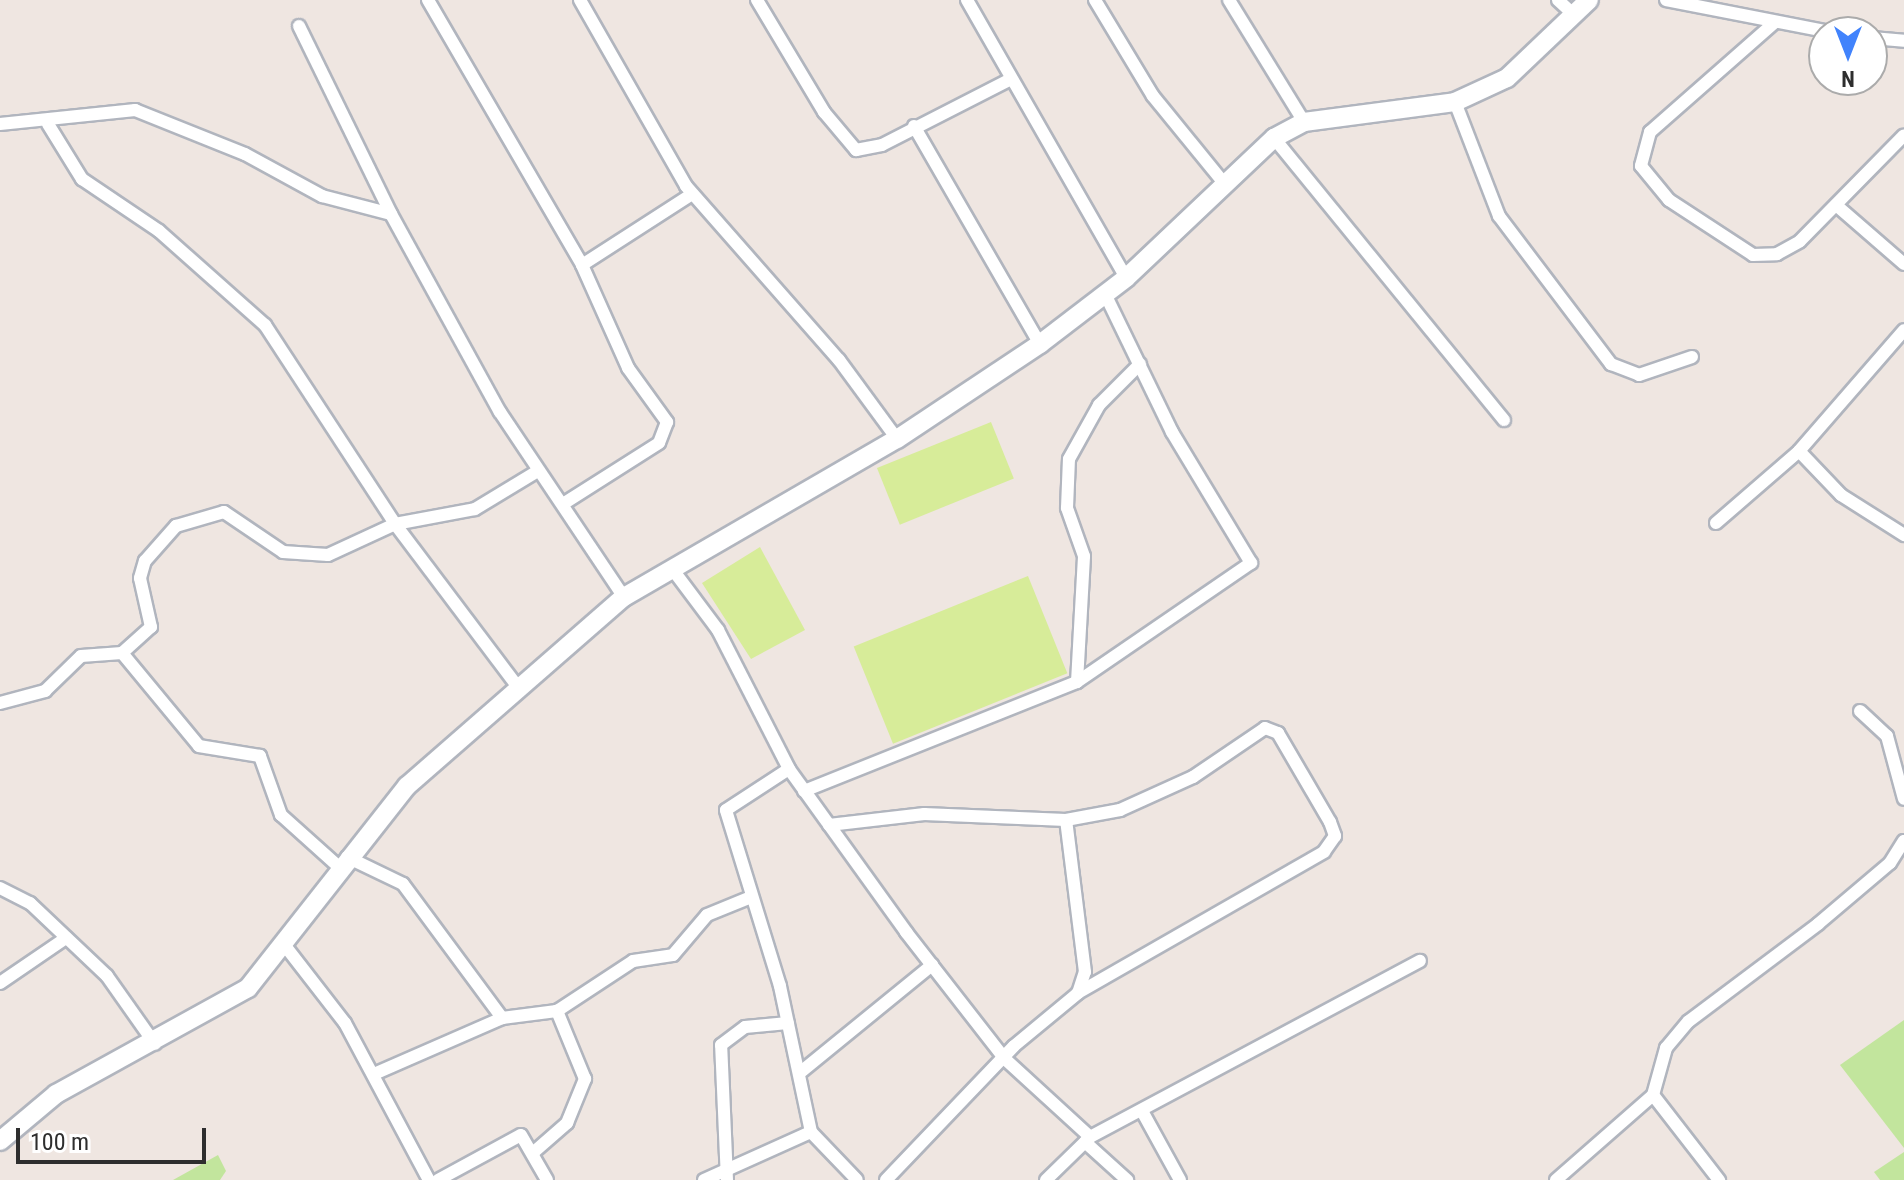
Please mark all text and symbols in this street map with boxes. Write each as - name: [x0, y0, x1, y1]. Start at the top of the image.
- north arrow: [1808, 16, 1888, 96]
- text: N: [1841, 66, 1855, 91]
- scale bar: [20, 1112, 210, 1162]
- text: 100 m: [30, 1128, 89, 1156]

